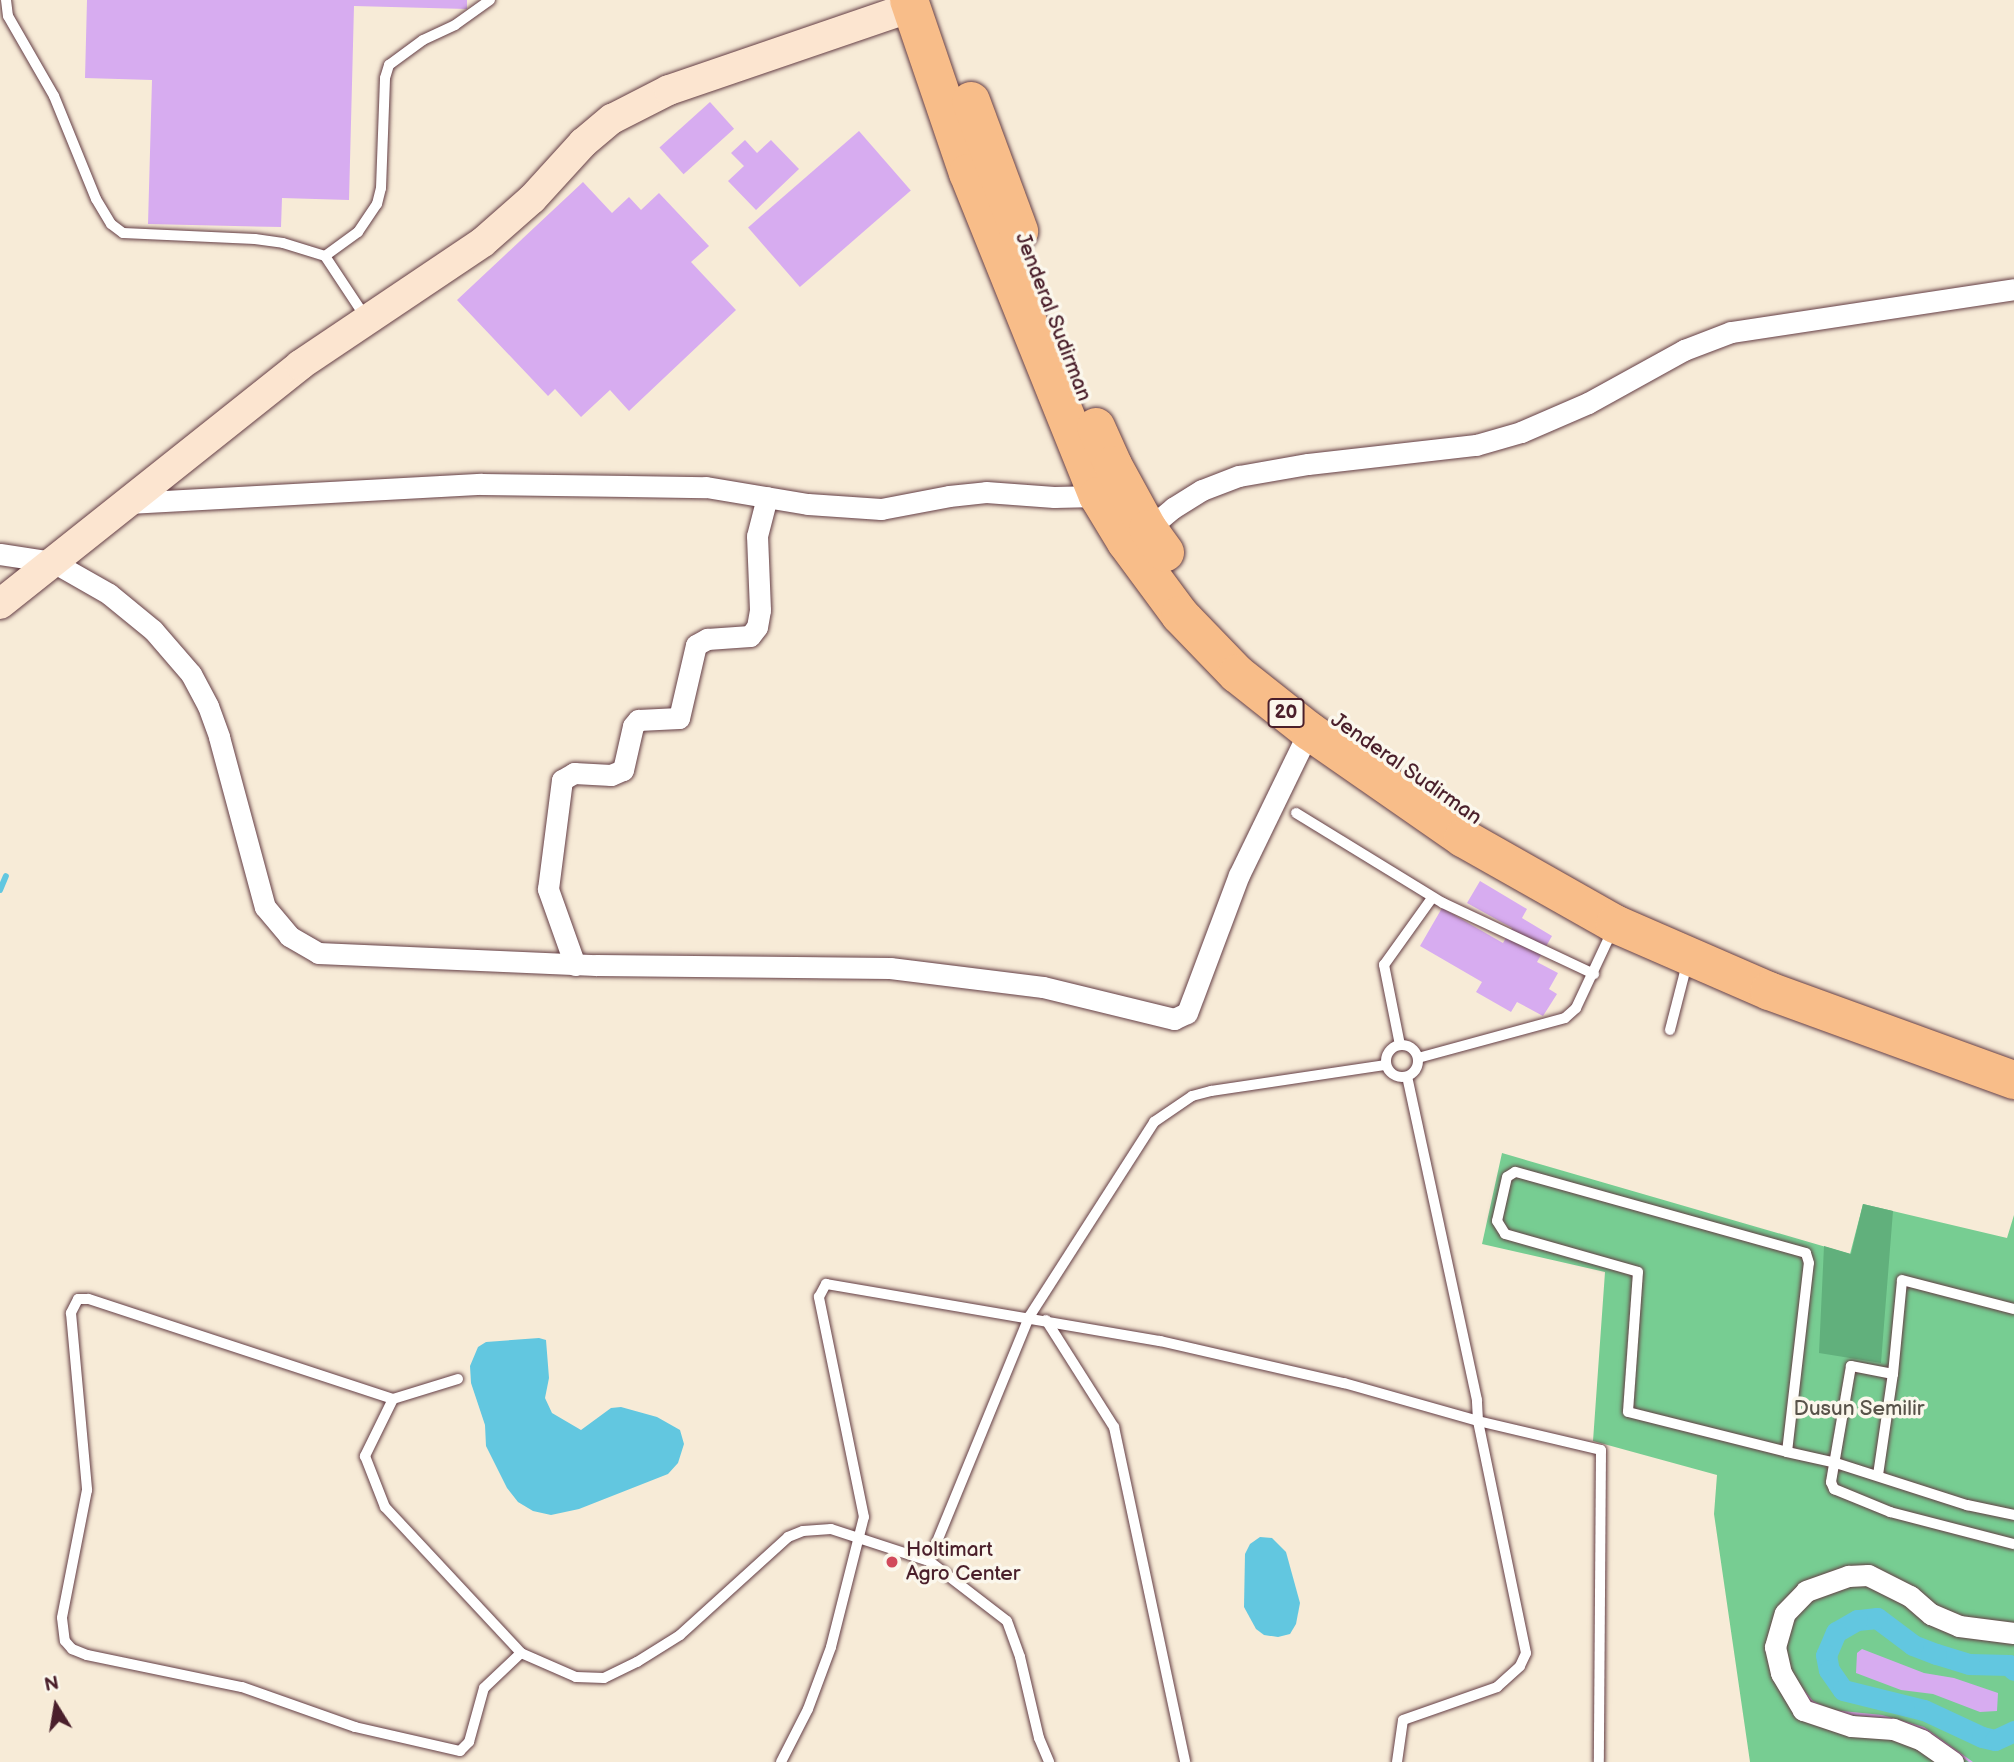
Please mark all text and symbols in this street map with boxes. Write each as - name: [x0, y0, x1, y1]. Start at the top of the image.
- street label: Jenderal Sudirman: [1009, 229, 1097, 405]
- road number: 20: [1267, 698, 1305, 728]
- street label: Jenderal Sudirman: [1326, 707, 1486, 831]
- park label: Dusun Semilir: [1793, 1396, 1925, 1422]
- place label: Holtimart Agro Center: [906, 1537, 1020, 1587]
- marker: Holtimart Agro Center: [884, 1554, 900, 1570]
- north arrow: [21, 1671, 91, 1741]
- text: N: [43, 1672, 61, 1698]

